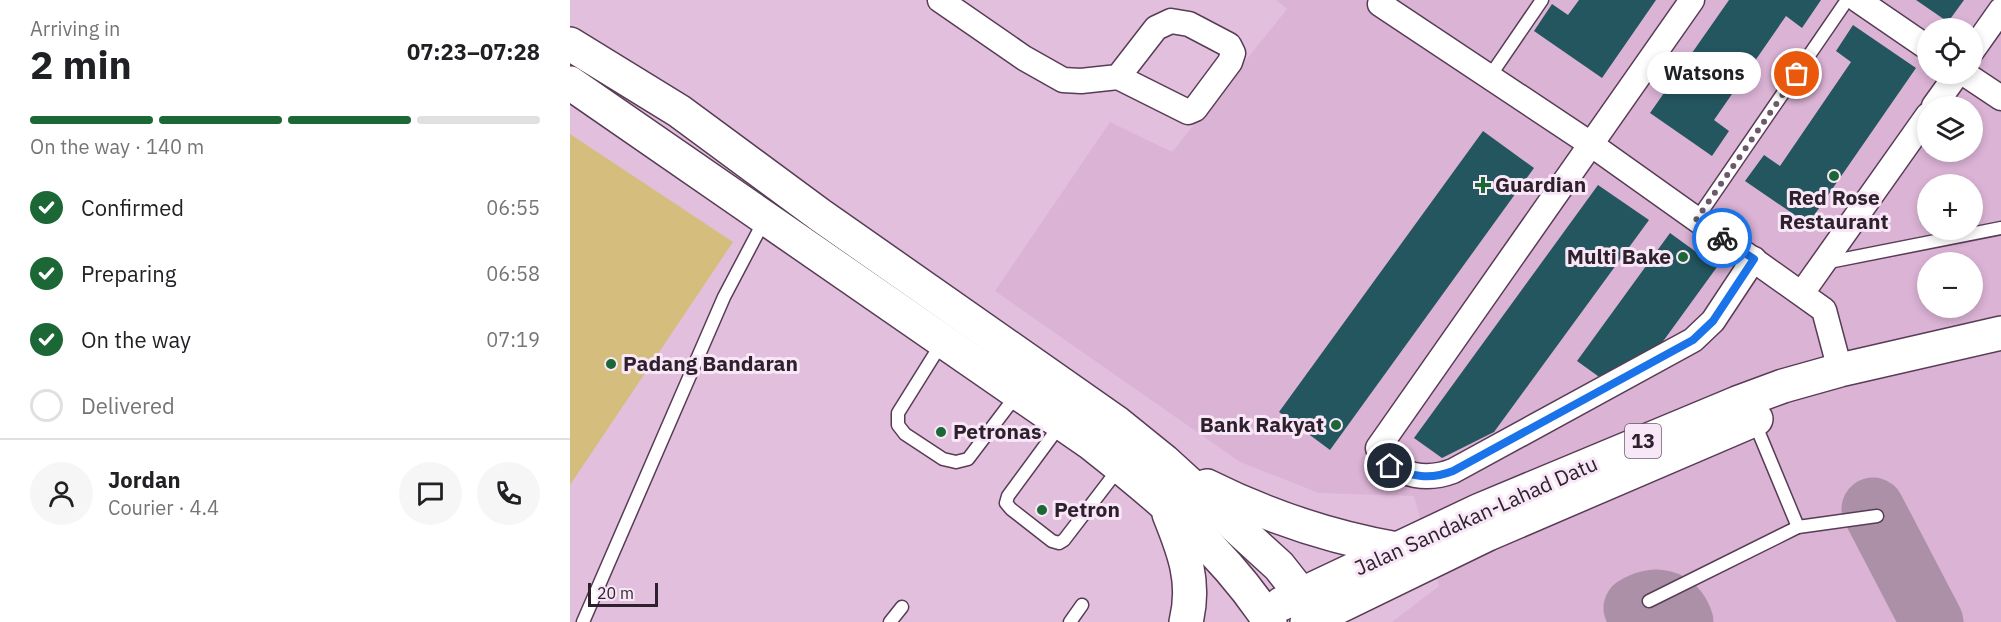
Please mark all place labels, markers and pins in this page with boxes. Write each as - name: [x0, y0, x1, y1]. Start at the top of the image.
- pin: [1771, 48, 1822, 99]
- callout: Watsons: [1647, 53, 1761, 95]
- marker: Red Rose Restaurant: [1827, 169, 1841, 183]
- place label: Guardian: [1495, 170, 1586, 198]
- marker: Guardian: [1476, 178, 1490, 192]
- place label: Red Rose Restaurant: [1779, 183, 1889, 235]
- place label: Multi Bake: [1567, 242, 1671, 270]
- marker: Multi Bake: [1676, 250, 1690, 264]
- place label: Padang Bandaran: [623, 349, 798, 377]
- marker: Padang Bandaran: [604, 357, 618, 371]
- place label: Bank Rakyat: [1200, 410, 1324, 438]
- place label: Petronas: [953, 417, 1041, 445]
- marker: Bank Rakyat: [1329, 418, 1343, 432]
- marker: Petronas: [934, 425, 948, 439]
- pin: [1364, 440, 1415, 491]
- place label: Petron: [1054, 495, 1120, 523]
- marker: Petron: [1035, 503, 1049, 517]

